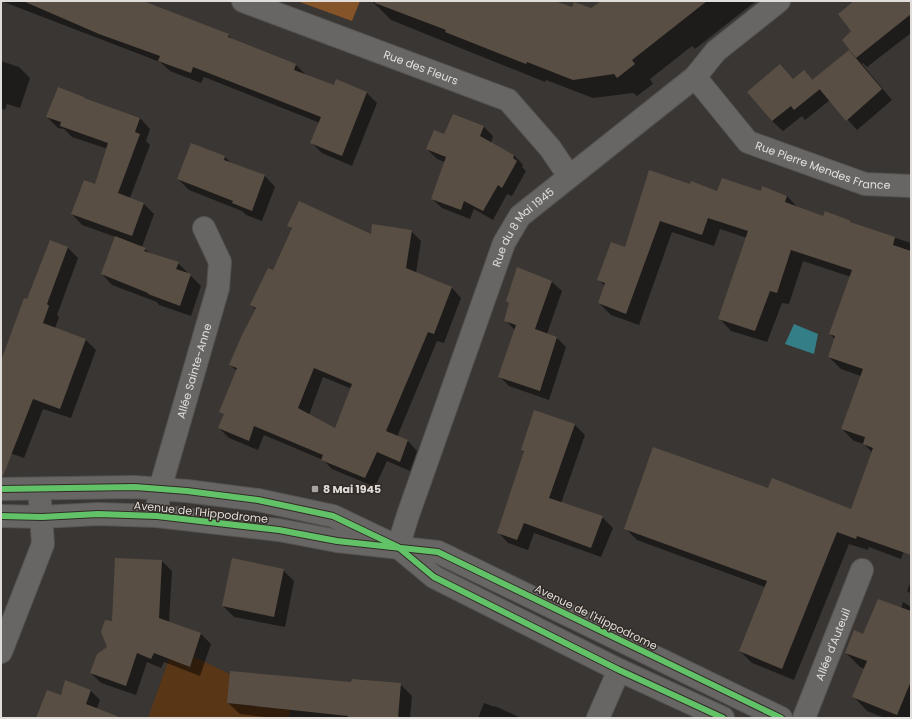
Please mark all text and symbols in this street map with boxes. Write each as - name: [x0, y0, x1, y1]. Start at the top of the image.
- street label: Rue des Fleurs: [381, 46, 461, 89]
- street label: Rue Pierre Mendes France: [753, 137, 891, 193]
- street label: Rue du 8 Mai 1945: [488, 184, 558, 269]
- street label: Allée Sainte-Anne: [173, 321, 215, 420]
- place label: 8 Mai 1945: [323, 481, 381, 497]
- marker: 8 Mai 1945: [310, 484, 320, 494]
- street label: Avenue de l'Hippodrome: [133, 497, 269, 527]
- street label: Avenue de l'Hippodrome: [532, 580, 660, 654]
- street label: Allée d'Auteuil: [811, 606, 854, 683]

